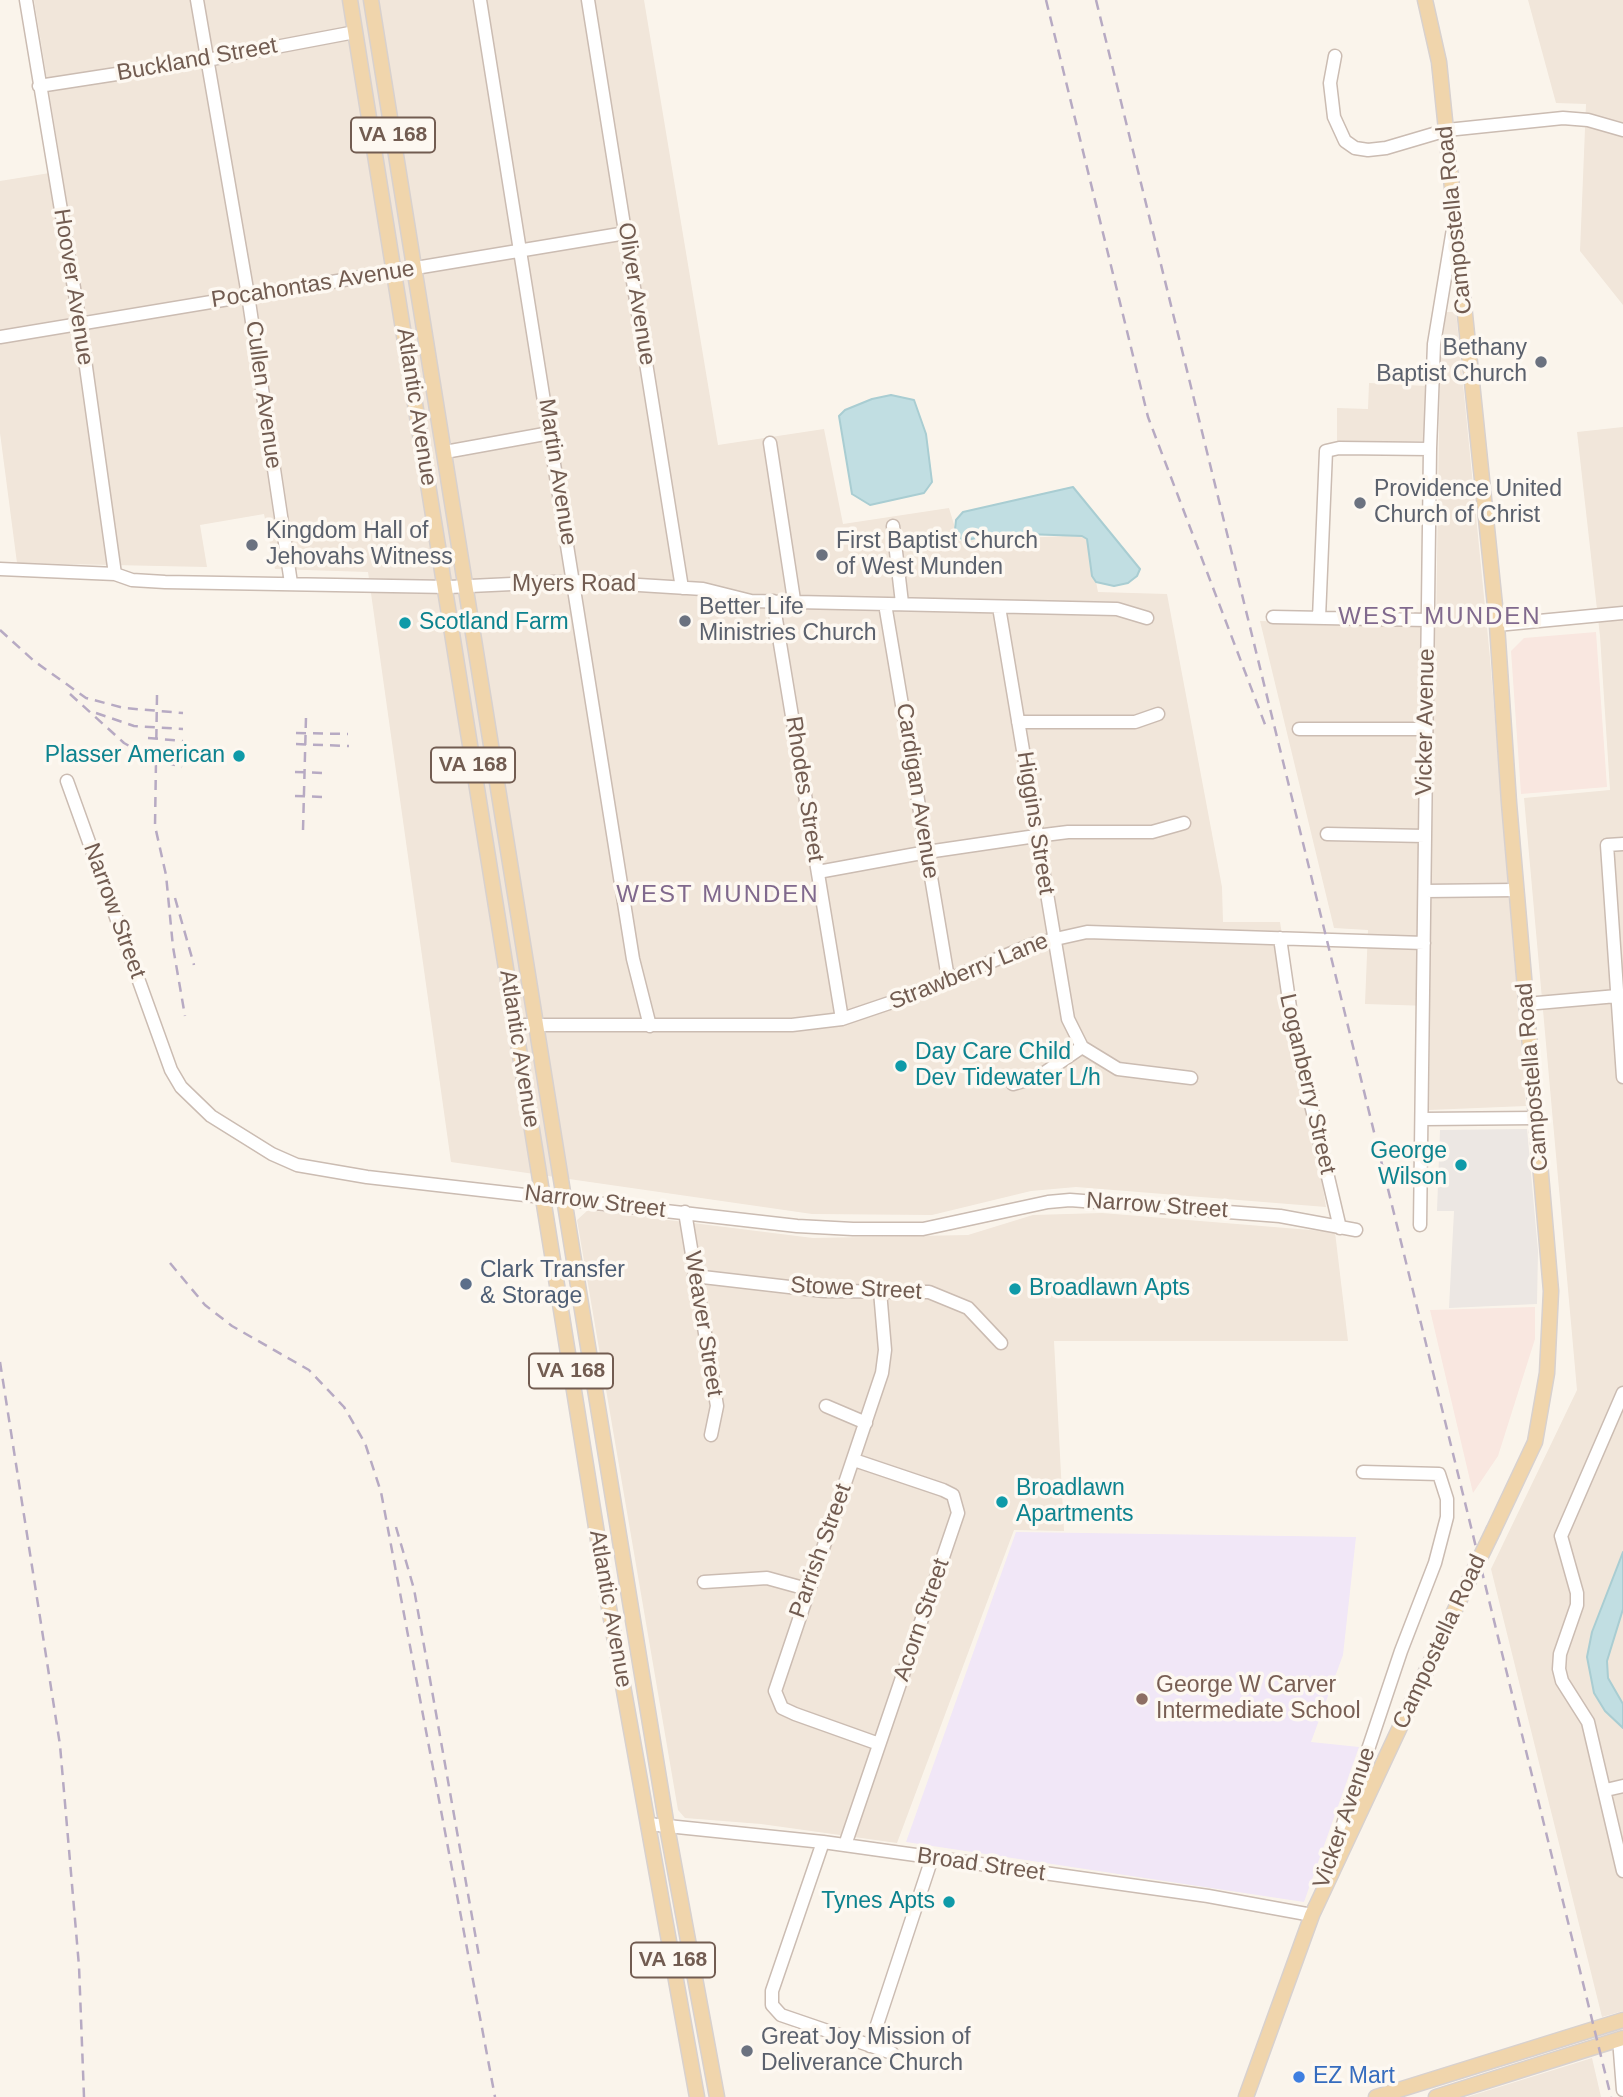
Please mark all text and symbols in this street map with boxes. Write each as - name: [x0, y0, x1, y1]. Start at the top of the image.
- street label: Buckland Street: [115, 32, 279, 88]
- road number: VA 168: [351, 118, 435, 152]
- street label: Campostella Road: [1431, 124, 1479, 316]
- street label: Hoover Avenue: [47, 207, 99, 367]
- street label: Oliver Avenue: [611, 221, 661, 367]
- street label: Pocahontas Avenue: [209, 255, 417, 315]
- street label: Cullen Avenue: [239, 319, 287, 471]
- street label: Atlantic Avenue: [390, 326, 442, 488]
- place label: Bethany Baptist Church: [1376, 335, 1527, 389]
- marker: Bethany Baptist Church: [1533, 354, 1549, 370]
- street label: Martin Avenue: [532, 397, 582, 547]
- place label: Providence United Church of Christ: [1374, 476, 1562, 530]
- marker: Providence United Church of Christ: [1352, 495, 1368, 511]
- place label: Kingdom Hall of Jehovahs Witness: [266, 518, 453, 572]
- place label: First Baptist Church of West Munden: [836, 528, 1038, 582]
- marker: Kingdom Hall of Jehovahs Witness: [244, 537, 260, 553]
- marker: First Baptist Church of West Munden: [814, 547, 830, 563]
- street label: Myers Road: [512, 571, 636, 599]
- place label: Better Life Ministries Church: [699, 594, 877, 648]
- district label: WEST MUNDEN: [1340, 603, 1540, 631]
- place label: Scotland Farm: [419, 609, 569, 637]
- marker: Better Life Ministries Church: [677, 613, 693, 629]
- marker: Scotland Farm: [397, 615, 413, 631]
- street label: Vicker Avenue: [1411, 648, 1441, 796]
- street label: Cardigan Avenue: [890, 701, 944, 881]
- street label: Rhodes Street: [779, 714, 829, 864]
- place label: Plasser American: [45, 742, 225, 770]
- marker: Plasser American: [231, 748, 247, 764]
- road number: VA 168: [431, 748, 515, 782]
- street label: Higgins Street: [1010, 750, 1060, 896]
- street label: Narrow Street: [77, 840, 151, 982]
- district label: WEST MUNDEN: [618, 881, 818, 909]
- street label: Strawberry Lane: [886, 928, 1052, 1016]
- street label: Atlantic Avenue: [493, 968, 545, 1130]
- street label: Campostella Road: [1511, 982, 1555, 1172]
- street label: Loganberry Street: [1273, 991, 1341, 1177]
- place label: Day Care Child Dev Tidewater L/h: [915, 1039, 1101, 1093]
- marker: Day Care Child Dev Tidewater L/h: [893, 1058, 909, 1074]
- place label: George Wilson: [1370, 1138, 1447, 1192]
- marker: George Wilson: [1453, 1157, 1469, 1173]
- street label: Narrow Street: [523, 1180, 667, 1224]
- street label: Narrow Street: [1085, 1187, 1229, 1225]
- street label: Weaver Street: [678, 1249, 728, 1399]
- place label: Clark Transfer & Storage: [480, 1257, 625, 1311]
- street label: Stowe Street: [790, 1272, 922, 1306]
- place label: Broadlawn Apts: [1029, 1275, 1190, 1303]
- marker: Clark Transfer & Storage: [458, 1276, 474, 1292]
- marker: Broadlawn Apts: [1007, 1281, 1023, 1297]
- road number: VA 168: [529, 1354, 613, 1388]
- place label: Broadlawn Apartments: [1016, 1475, 1134, 1529]
- street label: Parrish Street: [784, 1480, 858, 1622]
- marker: Broadlawn Apartments: [994, 1494, 1010, 1510]
- street label: Atlantic Avenue: [583, 1528, 637, 1690]
- street label: Campostella Road: [1388, 1550, 1492, 1734]
- street label: Acorn Street: [888, 1555, 956, 1685]
- place label: George W Carver Intermediate School: [1156, 1672, 1361, 1726]
- marker: George W Carver Intermediate School: [1134, 1691, 1150, 1707]
- street label: Vicker Avenue: [1308, 1744, 1382, 1892]
- street label: Broad Street: [915, 1842, 1047, 1888]
- place label: Tynes Apts: [821, 1888, 935, 1916]
- marker: Tynes Apts: [941, 1894, 957, 1910]
- road number: VA 168: [631, 1942, 715, 1978]
- place label: Great Joy Mission of Deliverance Church: [761, 2024, 971, 2078]
- marker: Great Joy Mission of Deliverance Church: [739, 2043, 755, 2059]
- place label: EZ Mart: [1313, 2063, 1395, 2091]
- marker: EZ Mart: [1291, 2069, 1307, 2085]

